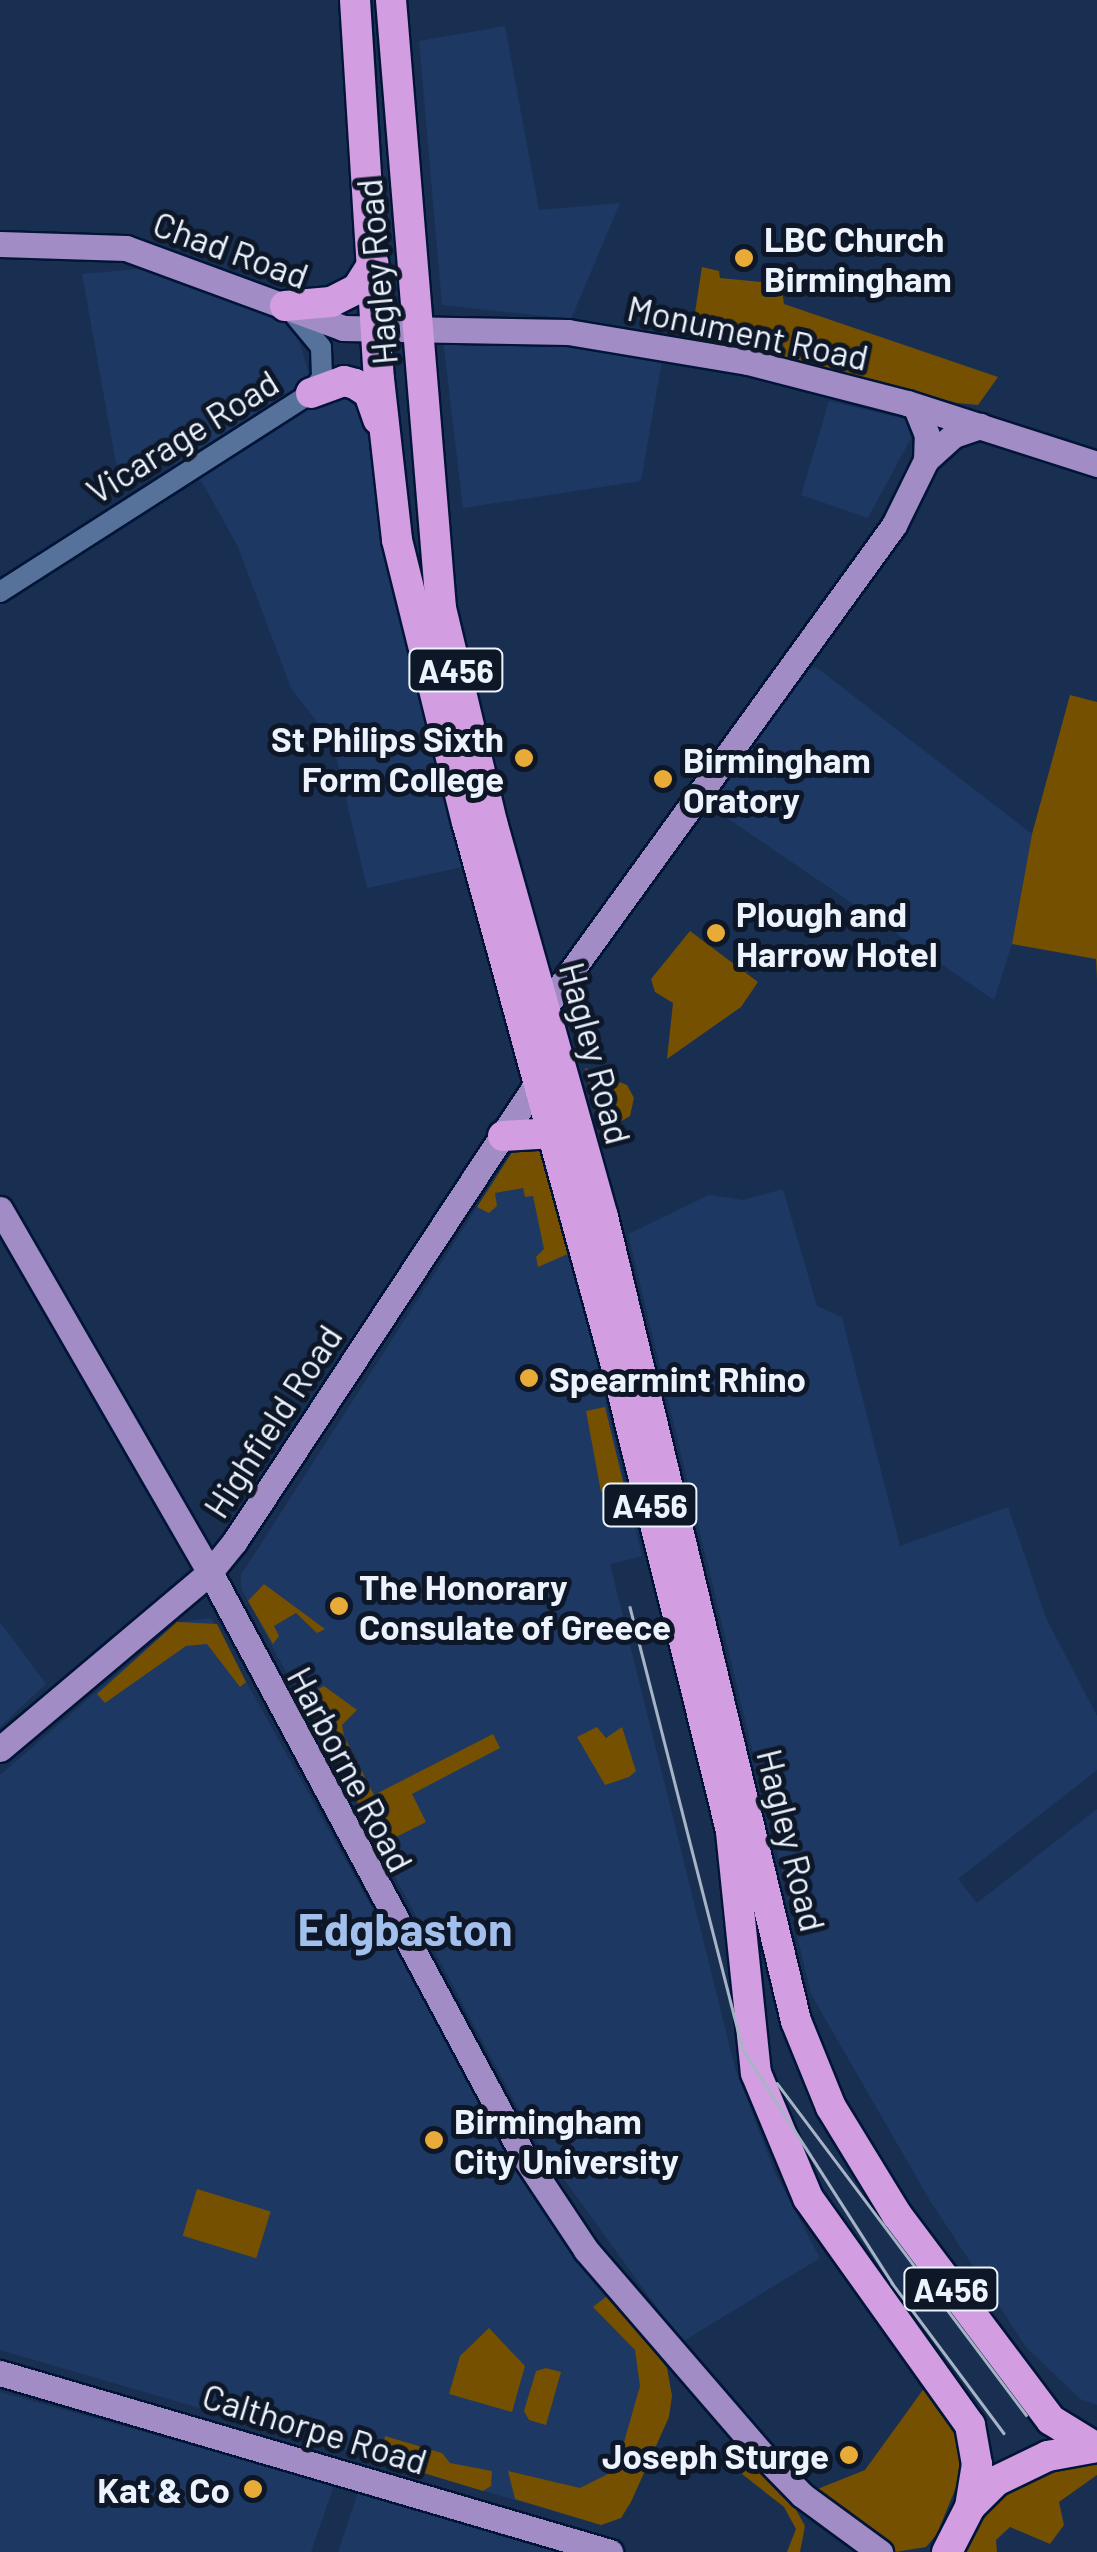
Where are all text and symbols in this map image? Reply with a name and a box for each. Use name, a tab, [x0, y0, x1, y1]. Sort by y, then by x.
street label: Hagley Road	[347, 177, 405, 367]
street label: Chad Road	[148, 202, 314, 296]
place label: LBC Church Birmingham	[764, 217, 952, 299]
marker: LBC Church Birmingham	[733, 247, 755, 269]
street label: Monument Road	[624, 286, 872, 378]
street label: Vicarage Road	[78, 360, 286, 512]
road number: A456	[406, 643, 506, 697]
place label: St Philips Sixth Form College	[271, 717, 504, 799]
place label: Birmingham Oratory	[683, 738, 871, 820]
marker: St Philips Sixth Form College	[513, 747, 535, 769]
marker: Birmingham Oratory	[652, 768, 674, 790]
place label: Plough and Harrow Hotel	[736, 892, 937, 974]
marker: Plough and Harrow Hotel	[705, 922, 727, 944]
street label: Hagley Road	[552, 958, 640, 1148]
street label: Highfield Road	[194, 1317, 350, 1525]
place label: Spearmint Rhino	[549, 1357, 806, 1399]
marker: Spearmint Rhino	[518, 1367, 540, 1389]
road number: A456	[600, 1478, 700, 1532]
place label: The Honorary Consulate of Greece	[359, 1565, 671, 1647]
marker: The Honorary Consulate of Greece	[328, 1595, 350, 1617]
street label: Harborne Road	[279, 1659, 423, 1879]
street label: Hagley Road	[749, 1745, 835, 1935]
district label: Edgbaston	[297, 1902, 513, 1956]
place label: Birmingham City University	[454, 2099, 679, 2181]
marker: Birmingham City University	[423, 2129, 445, 2151]
road number: A456	[901, 2262, 1001, 2316]
street label: Calthorpe Road	[198, 2374, 432, 2482]
place label: Joseph Sturge	[602, 2434, 829, 2476]
marker: Joseph Sturge	[838, 2444, 860, 2466]
place label: Kat & Co	[97, 2468, 230, 2510]
marker: Kat & Co	[240, 2476, 266, 2502]

